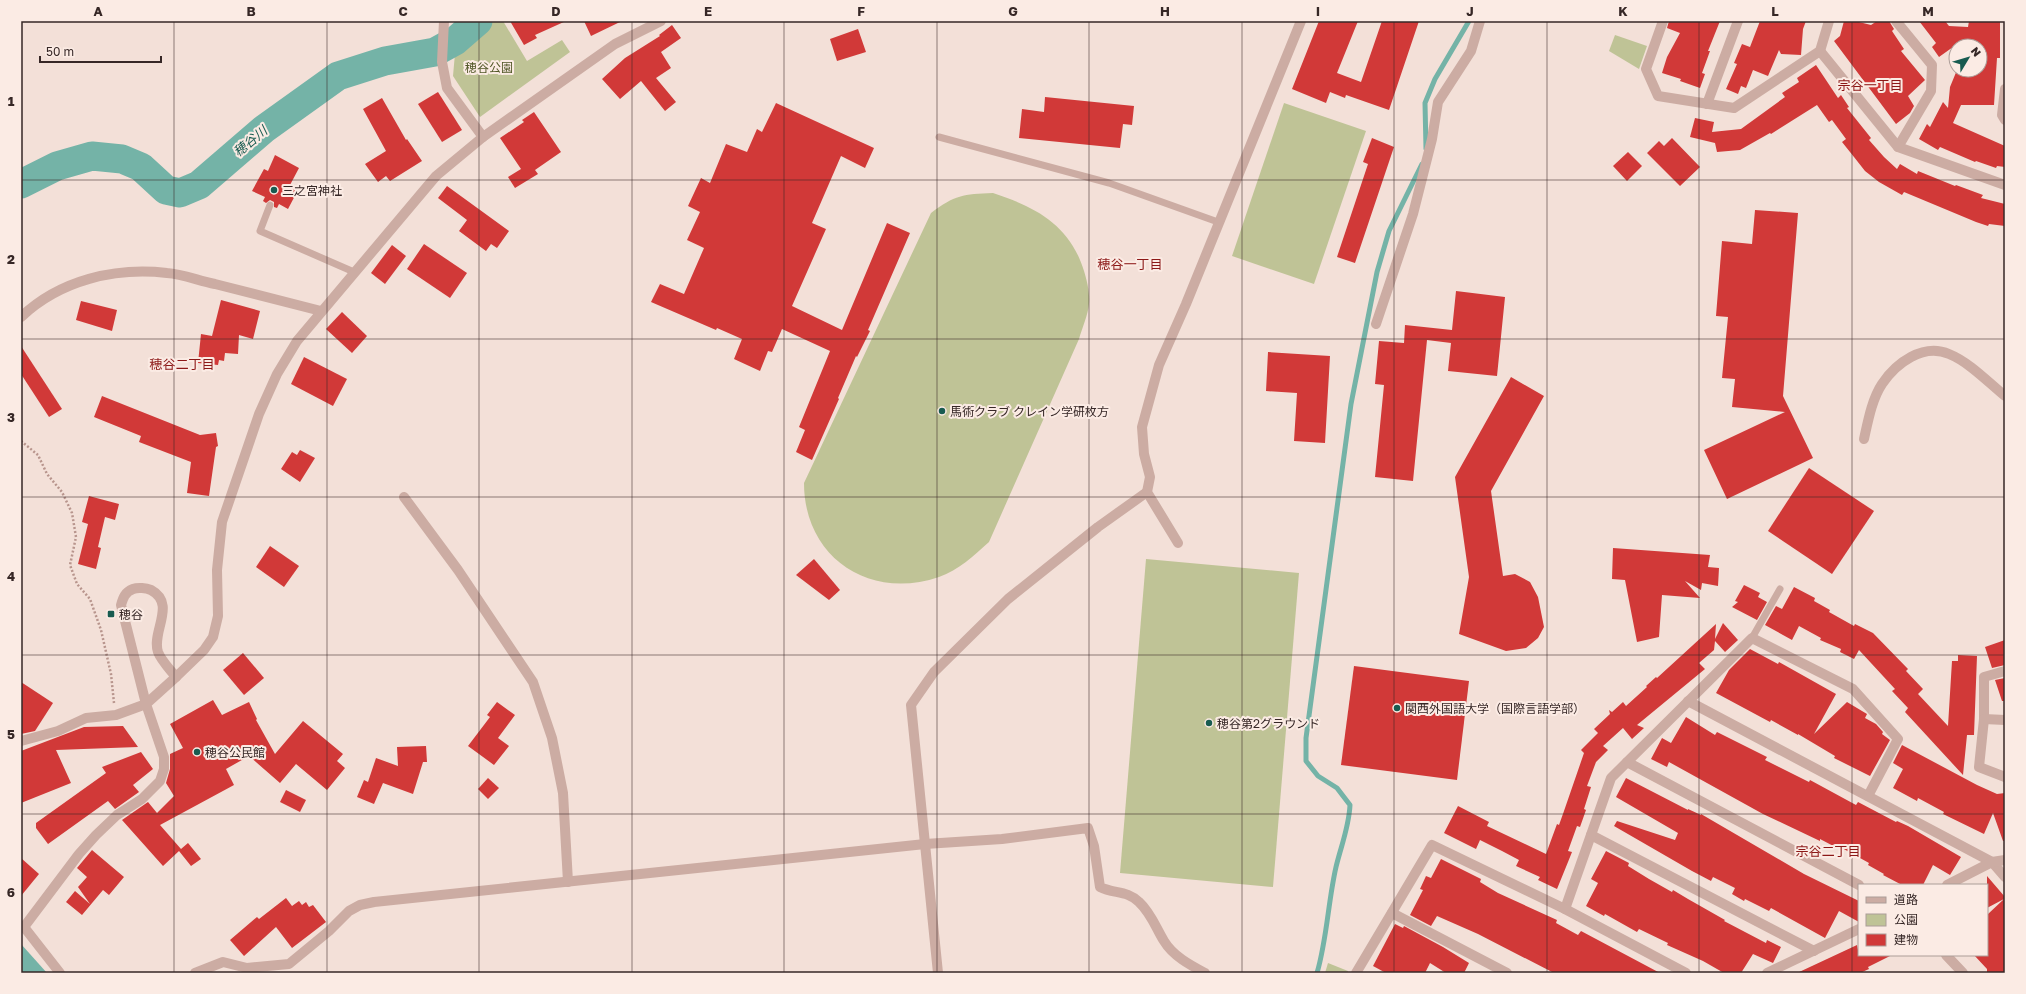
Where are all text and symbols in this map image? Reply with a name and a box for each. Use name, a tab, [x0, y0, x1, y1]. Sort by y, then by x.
text: A	[93, 3, 103, 19]
text: B	[246, 3, 256, 19]
text: C	[398, 3, 408, 19]
text: D	[551, 3, 561, 19]
text: E	[704, 3, 712, 19]
text: F	[857, 3, 865, 19]
text: G	[1008, 3, 1018, 19]
text: H	[1160, 3, 1170, 19]
text: I	[1316, 3, 1320, 19]
text: J	[1466, 3, 1474, 19]
text: K	[1618, 3, 1628, 19]
text: L	[1771, 3, 1779, 19]
text: M	[1922, 3, 1934, 19]
scale bar	[40, 38, 161, 64]
north arrow	[1948, 38, 1988, 78]
text: 50 m	[46, 44, 74, 59]
text: N	[1969, 44, 1984, 59]
park label: 穂谷公園	[465, 60, 513, 75]
district label: 宗谷一丁目	[1837, 77, 1903, 93]
text: 1	[8, 93, 15, 109]
water label: 穂谷川	[230, 121, 272, 160]
place label: 三之宮神社	[282, 183, 342, 198]
marker: 三之宮神社	[269, 185, 279, 195]
text: 2	[7, 251, 15, 267]
district label: 穂谷一丁目	[1097, 256, 1163, 272]
district label: 穂谷二丁目	[149, 356, 215, 372]
place label: 馬術クラブ クレイン学研枚方	[950, 404, 1109, 419]
marker: 馬術クラブ クレイン学研枚方	[937, 406, 947, 416]
text: 3	[7, 409, 15, 425]
text: 4	[7, 568, 15, 584]
place label: 穂谷	[119, 607, 143, 622]
marker: 穂谷	[106, 609, 116, 619]
place label: 関西外国語大学（国際言語学部）	[1405, 701, 1585, 716]
marker: 関西外国語大学（国際言語学部）	[1392, 703, 1402, 713]
place label: 穂谷第2グラウンド	[1217, 716, 1320, 731]
marker: 穂谷第2グラウンド	[1204, 718, 1214, 728]
text: 5	[7, 726, 15, 742]
place label: 穂谷公民館	[205, 745, 265, 760]
marker: 穂谷公民館	[192, 747, 202, 757]
district label: 宗谷二丁目	[1795, 843, 1861, 859]
text: 6	[7, 884, 15, 900]
legend	[1858, 884, 1988, 956]
text: 道路	[1894, 892, 1918, 907]
text: 公園	[1894, 912, 1918, 927]
text: 建物	[1894, 932, 1918, 947]

